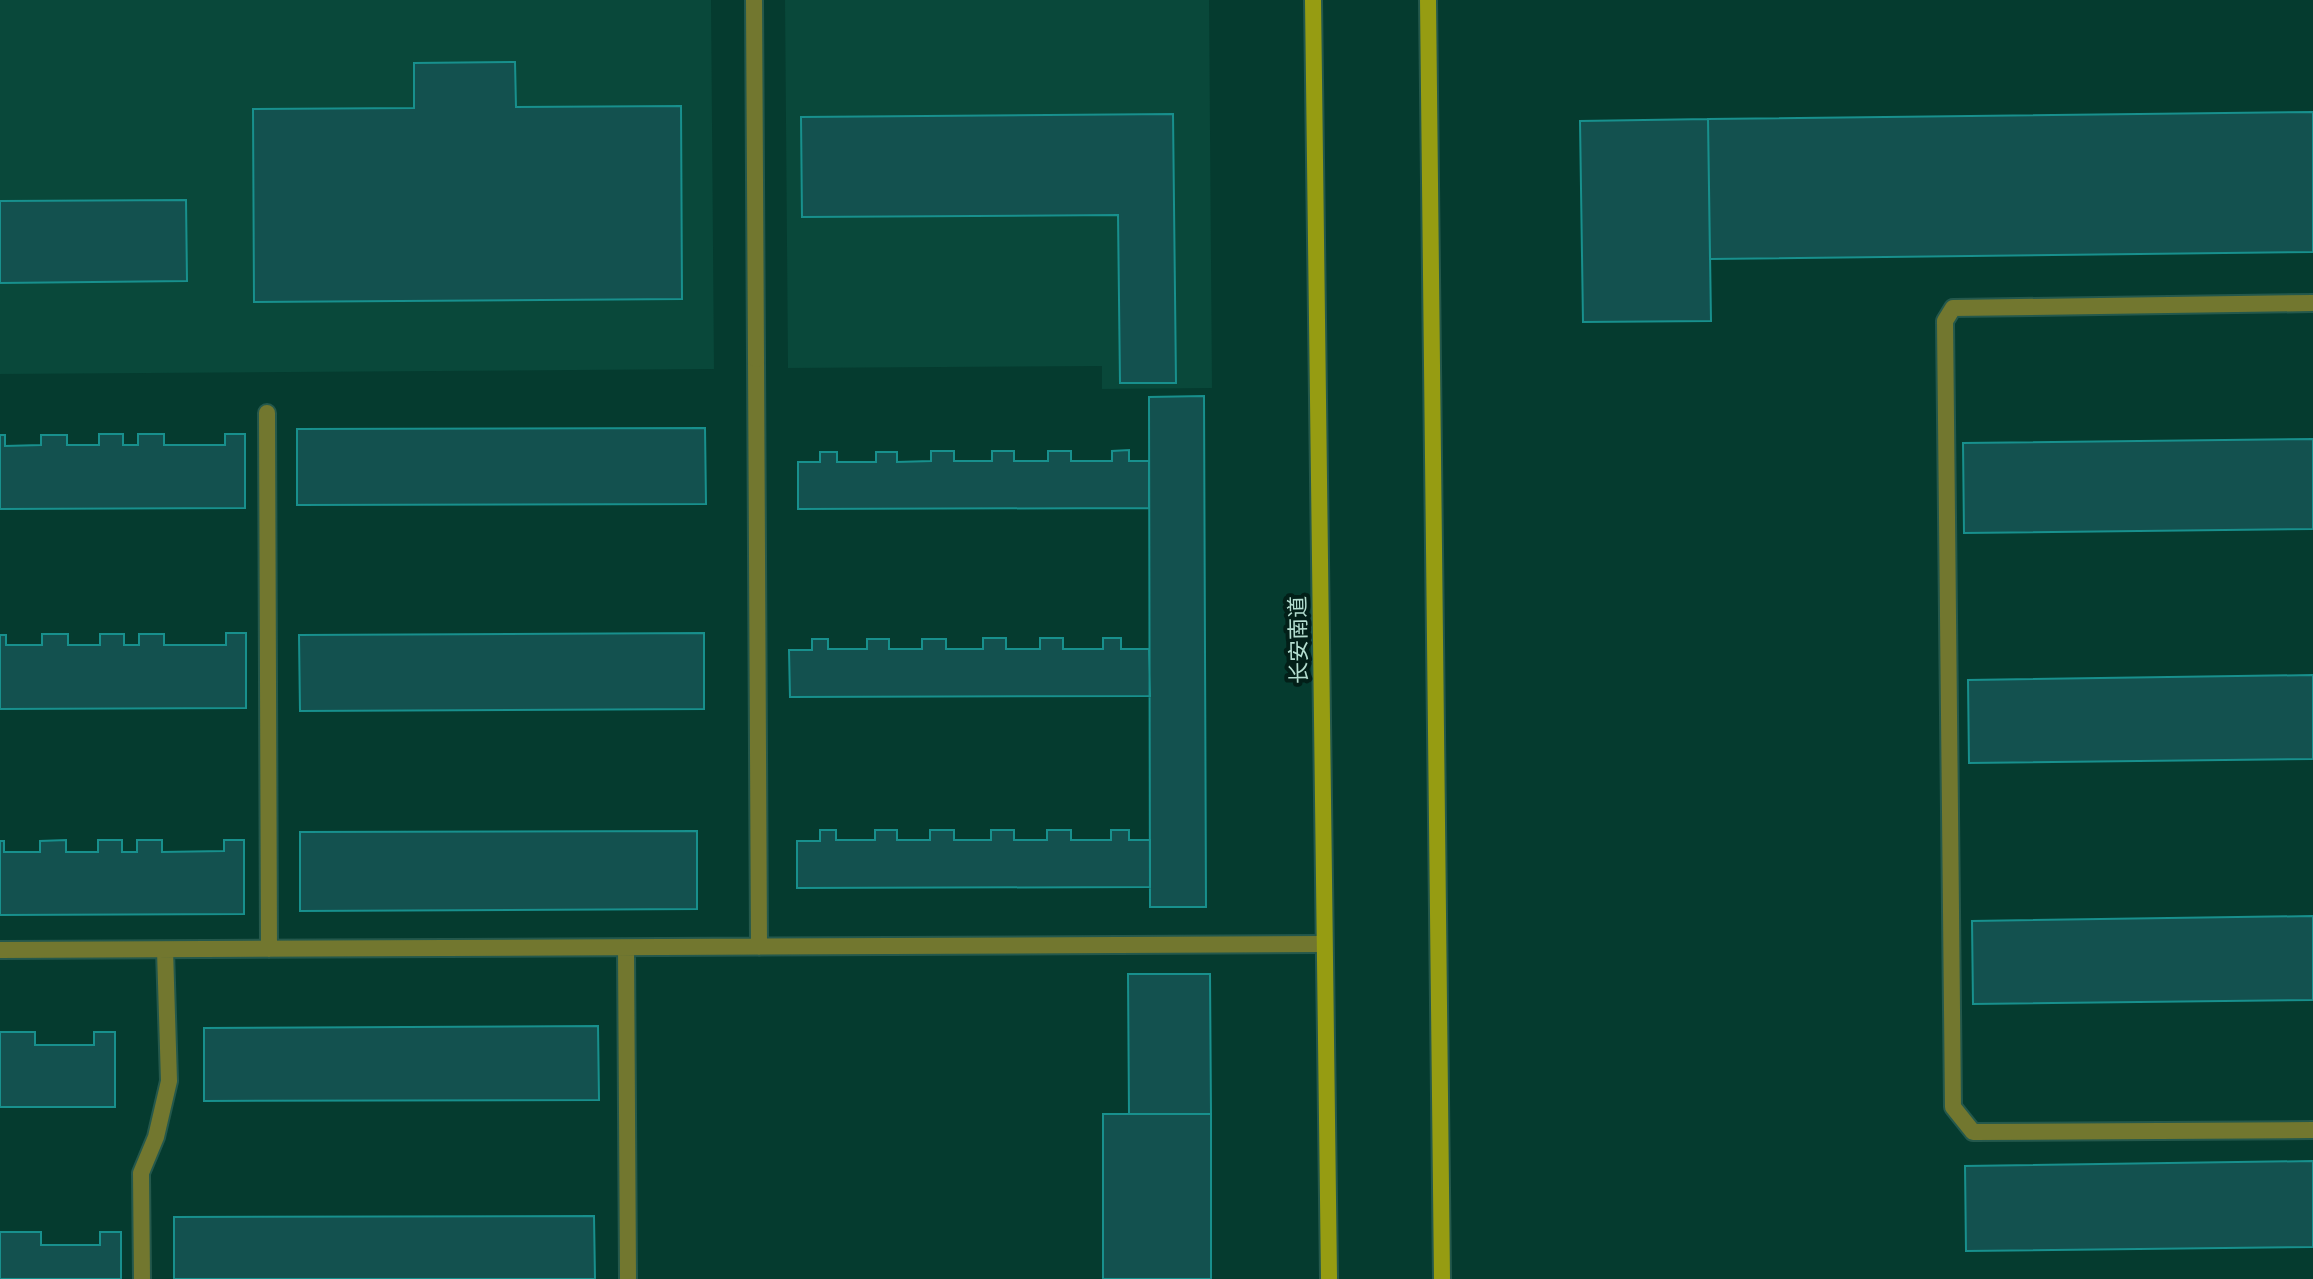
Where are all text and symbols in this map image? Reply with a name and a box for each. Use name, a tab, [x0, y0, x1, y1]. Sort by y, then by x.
street label: 长安南道	[1281, 596, 1313, 684]

